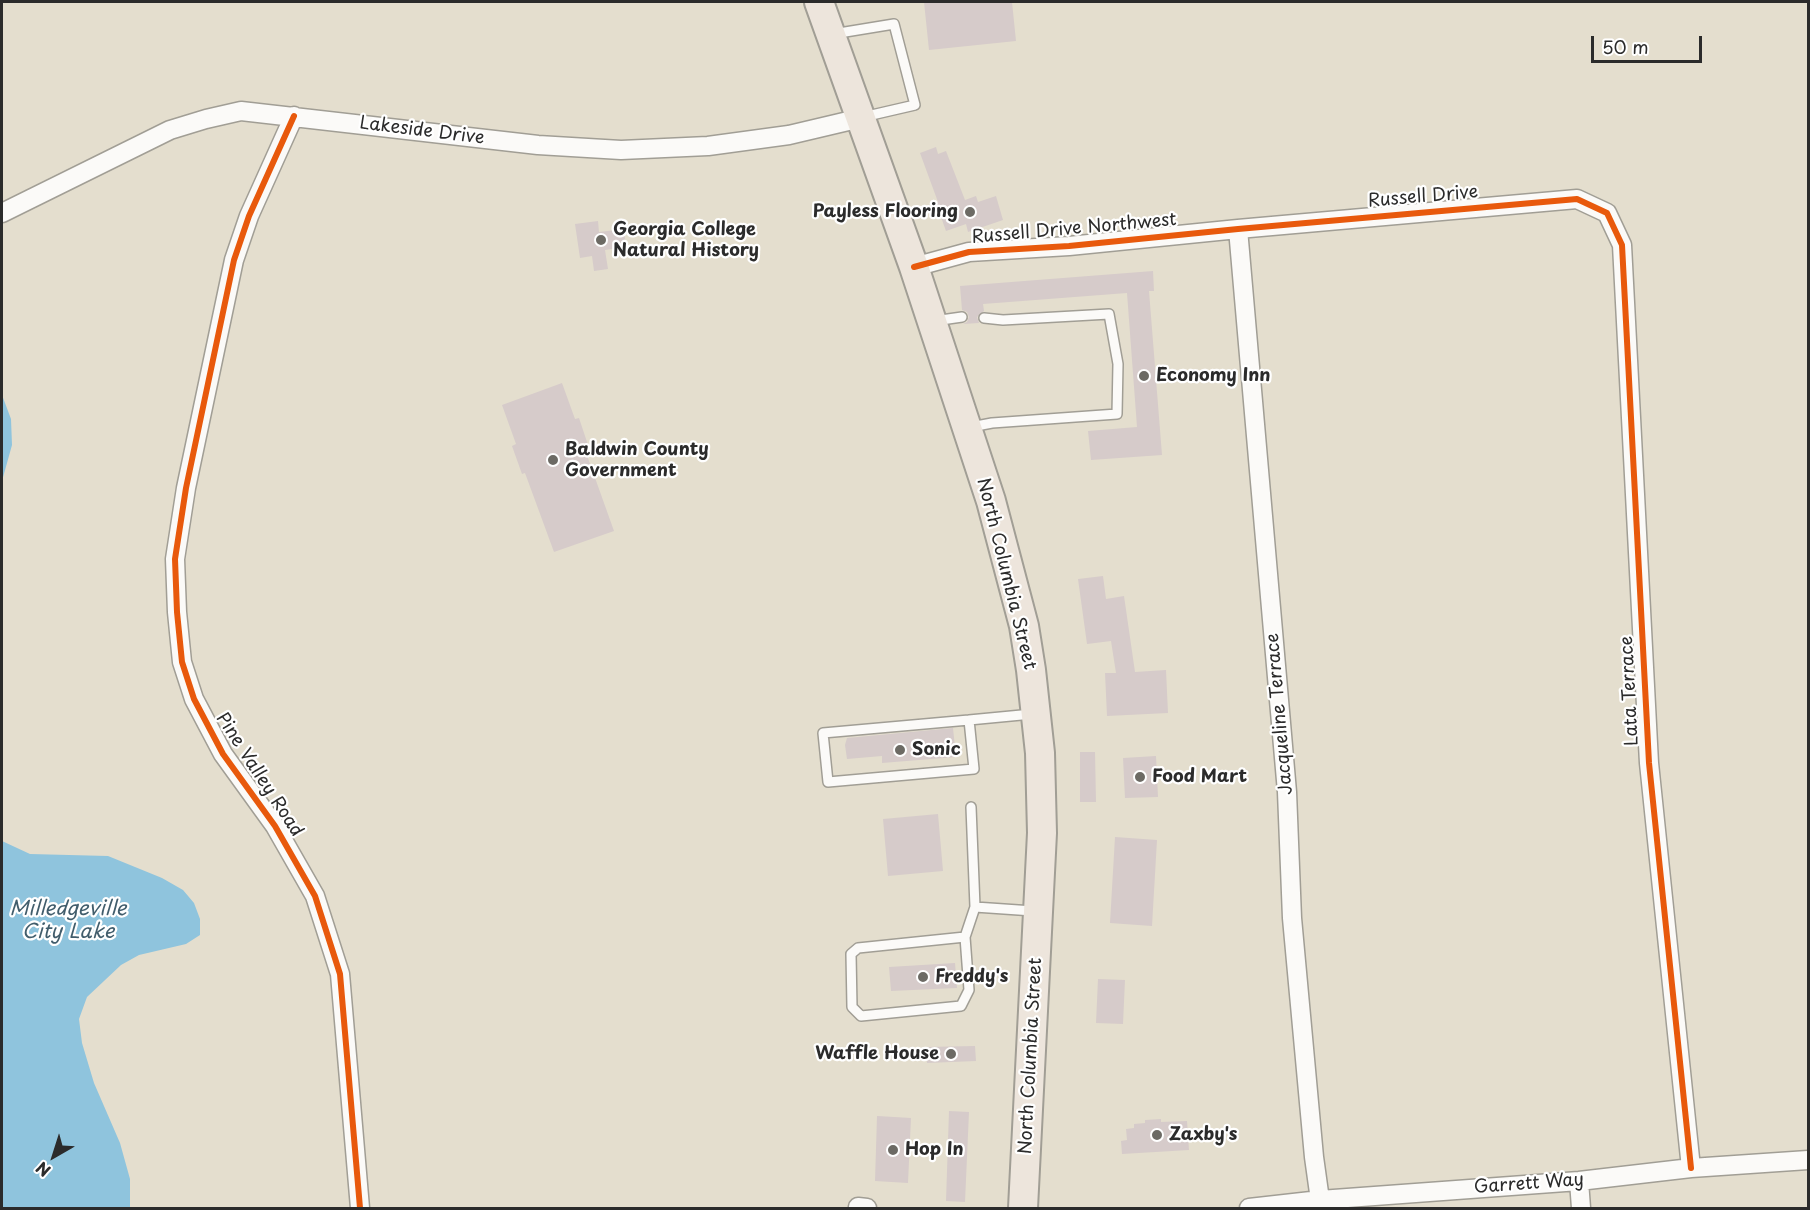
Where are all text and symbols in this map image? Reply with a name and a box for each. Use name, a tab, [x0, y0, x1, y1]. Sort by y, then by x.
scale bar	[1594, 24, 1705, 62]
text: 50 m	[1602, 33, 1649, 60]
street label: Lakeside Drive	[358, 113, 486, 149]
street label: Russell Drive	[1367, 181, 1479, 213]
place label: Payless Flooring	[813, 201, 958, 223]
marker: Payless Flooring	[963, 205, 977, 219]
street label: Russell Drive Northwest	[971, 209, 1177, 249]
place label: Georgia College Natural History	[613, 219, 759, 262]
marker: Georgia College Natural History	[594, 233, 608, 247]
place label: Economy Inn	[1156, 365, 1271, 387]
marker: Economy Inn	[1137, 369, 1151, 383]
place label: Baldwin County Government	[565, 439, 709, 482]
marker: Baldwin County Government	[546, 453, 560, 467]
street label: North Columbia Street	[972, 476, 1040, 672]
street label: Jacqueline Terrace	[1262, 632, 1298, 796]
street label: Lata Terrace	[1616, 635, 1644, 747]
street label: Pine Valley Road	[211, 709, 307, 841]
place label: Sonic	[912, 739, 961, 761]
marker: Sonic	[893, 743, 907, 757]
place label: Food Mart	[1152, 766, 1247, 788]
marker: Food Mart	[1133, 770, 1147, 784]
water label: Milledgeville City Lake	[9, 897, 127, 944]
street label: North Columbia Street	[1015, 957, 1047, 1155]
place label: Freddy's	[935, 966, 1008, 988]
marker: Freddy's	[916, 970, 930, 984]
place label: Waffle House	[815, 1043, 939, 1065]
marker: Waffle House	[944, 1047, 958, 1061]
place label: Zaxby's	[1169, 1124, 1237, 1146]
north arrow	[24, 1126, 84, 1186]
marker: Zaxby's	[1150, 1128, 1164, 1142]
place label: Hop In	[905, 1139, 964, 1161]
marker: Hop In	[886, 1143, 900, 1157]
text: N	[30, 1157, 55, 1183]
street label: Garrett Way	[1473, 1169, 1585, 1199]

